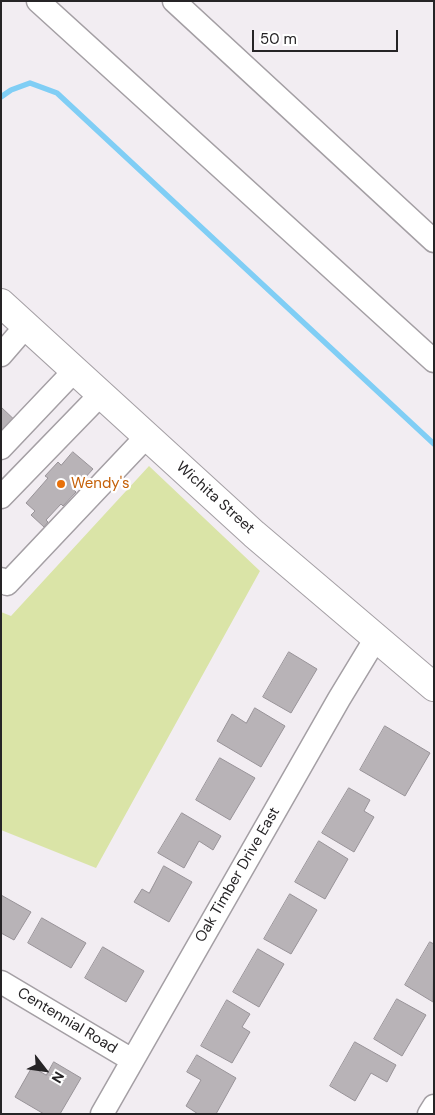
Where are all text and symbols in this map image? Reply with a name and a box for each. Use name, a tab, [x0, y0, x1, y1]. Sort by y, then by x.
scale bar	[255, 20, 401, 52]
text: 50 m	[260, 29, 297, 49]
street label: Wichita Street	[172, 458, 258, 538]
place label: Wendy's	[71, 475, 130, 493]
marker: Wendy's	[55, 478, 67, 490]
street label: Oak Timber Drive East	[192, 804, 284, 946]
street label: Centennial Road	[14, 984, 120, 1058]
north arrow	[20, 1045, 70, 1095]
text: N	[48, 1069, 68, 1086]

